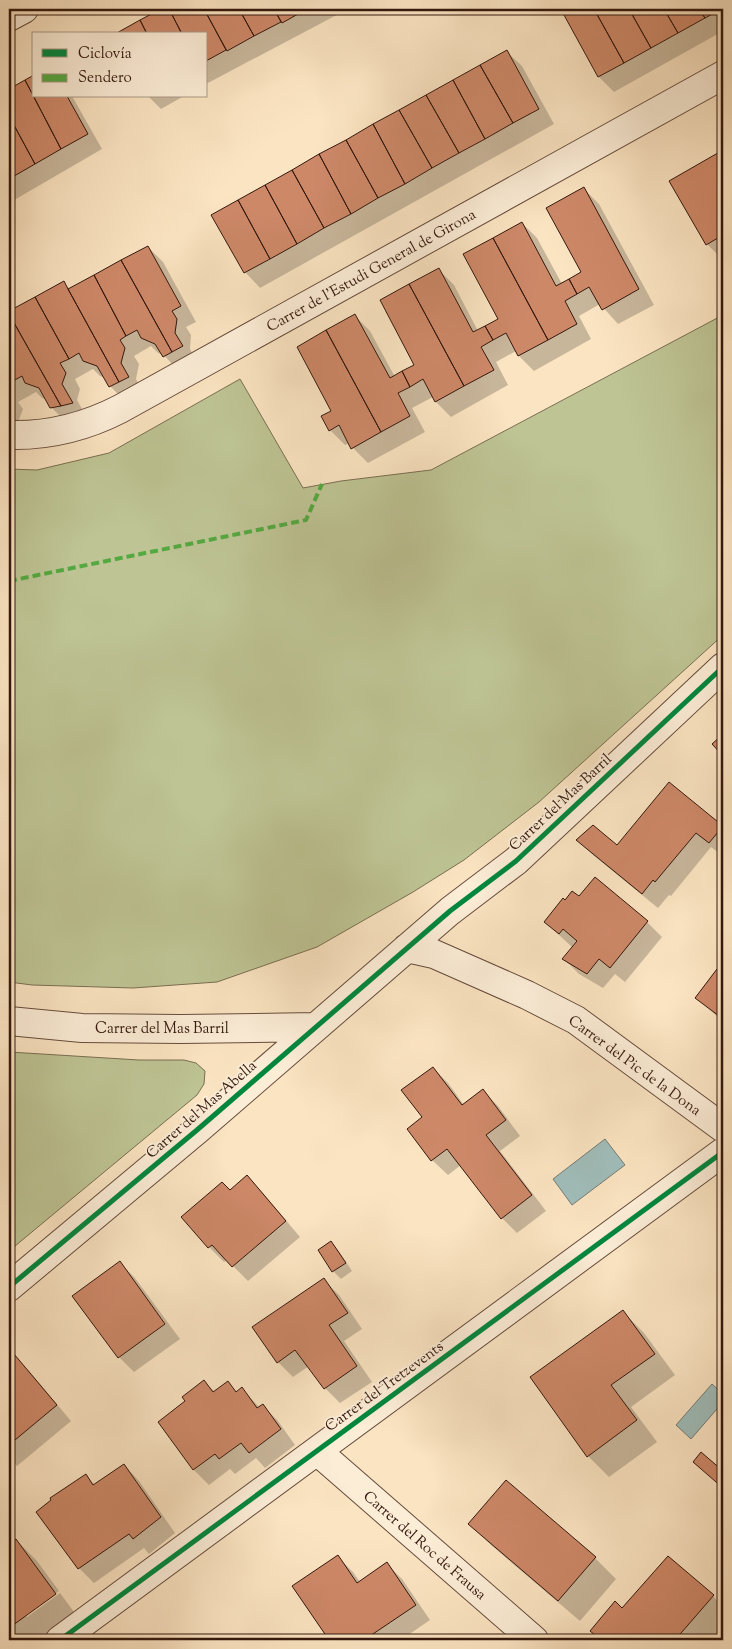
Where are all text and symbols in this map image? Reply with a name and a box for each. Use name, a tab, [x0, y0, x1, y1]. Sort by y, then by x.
legend	[32, 32, 208, 98]
text: Ciclovía	[78, 44, 132, 65]
text: Sendero	[78, 68, 132, 89]
street label: Carrer de l'Estudi General de Girona	[263, 205, 480, 338]
street label: Carrer del Mas Barril	[505, 750, 617, 856]
street label: Carrer del Pic de la Dona	[563, 1011, 705, 1122]
street label: Carrer del Mas Barril	[95, 1019, 229, 1040]
street label: Carrer del Mas Abella	[142, 1056, 262, 1164]
street label: Carrer del Tretzevents	[321, 1337, 448, 1437]
street label: Carrer del Roc de Frausa	[358, 1487, 490, 1606]

